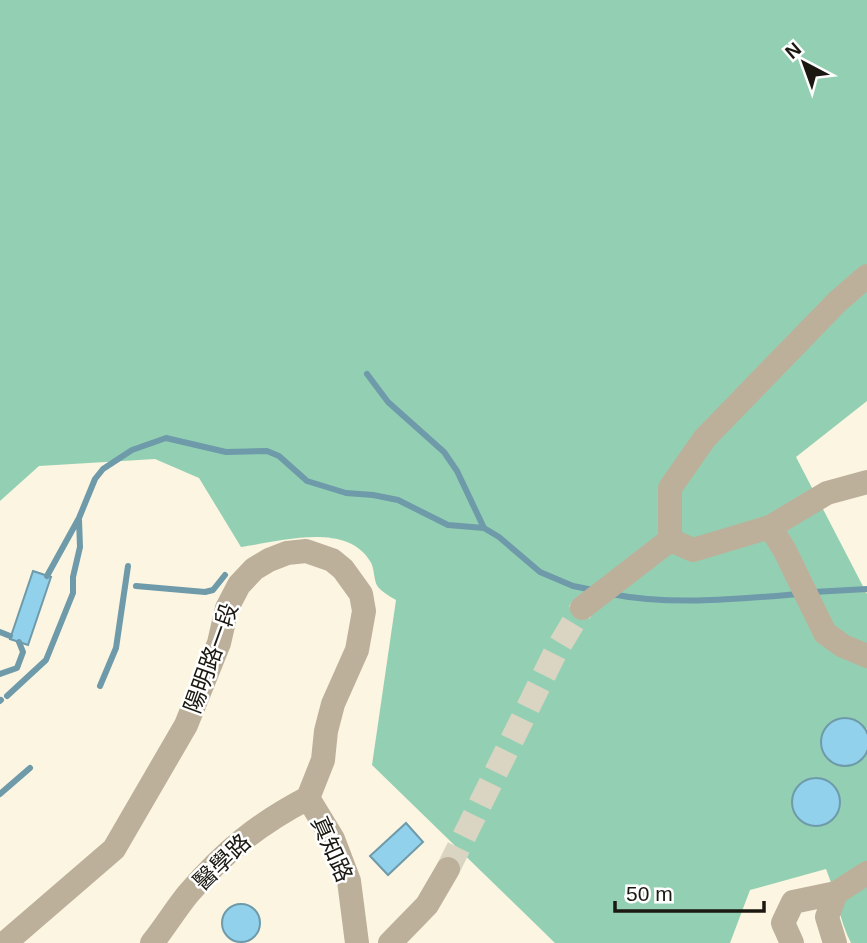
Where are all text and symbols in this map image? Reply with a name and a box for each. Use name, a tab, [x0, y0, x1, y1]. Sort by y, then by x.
north arrow	[769, 28, 839, 98]
text: N	[781, 38, 805, 63]
street label: 陽明路一段	[179, 600, 243, 716]
street label: 真知路	[306, 812, 358, 886]
street label: 醫學路	[188, 829, 256, 895]
scale bar	[615, 870, 764, 914]
text: 50 m	[626, 882, 673, 905]

